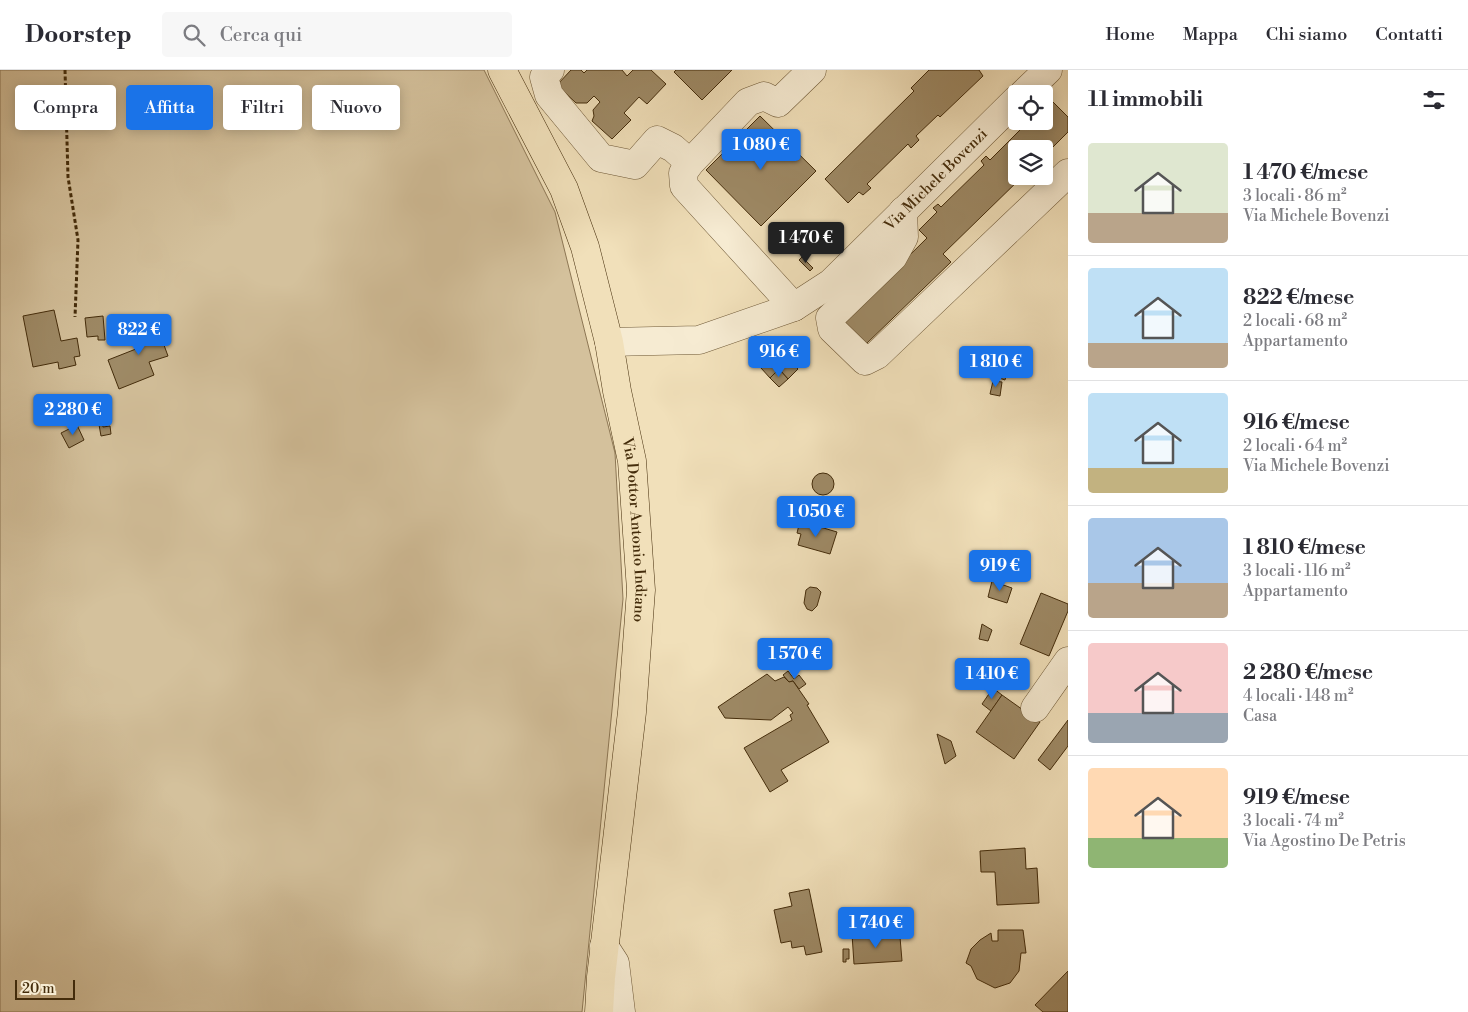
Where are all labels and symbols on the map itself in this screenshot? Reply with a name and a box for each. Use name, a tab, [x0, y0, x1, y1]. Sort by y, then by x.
street label: Via Michele Bovenzi	[880, 125, 992, 236]
pin: 1 080 €	[715, 128, 807, 171]
pin: 1 470 €	[760, 222, 852, 264]
pin: 822 €	[104, 314, 174, 356]
pin: 916 €	[744, 336, 814, 378]
pin: 1 810 €	[950, 346, 1042, 388]
pin: 2 280 €	[27, 394, 119, 436]
street label: Via Dottor Antonio Indiano	[617, 435, 650, 623]
pin: 1 050 €	[770, 496, 862, 538]
pin: 919 €	[965, 550, 1035, 592]
pin: 1 570 €	[749, 638, 841, 680]
pin: 1 410 €	[946, 658, 1038, 700]
pin: 1 740 €	[830, 906, 922, 949]
scale bar	[15, 977, 75, 1000]

